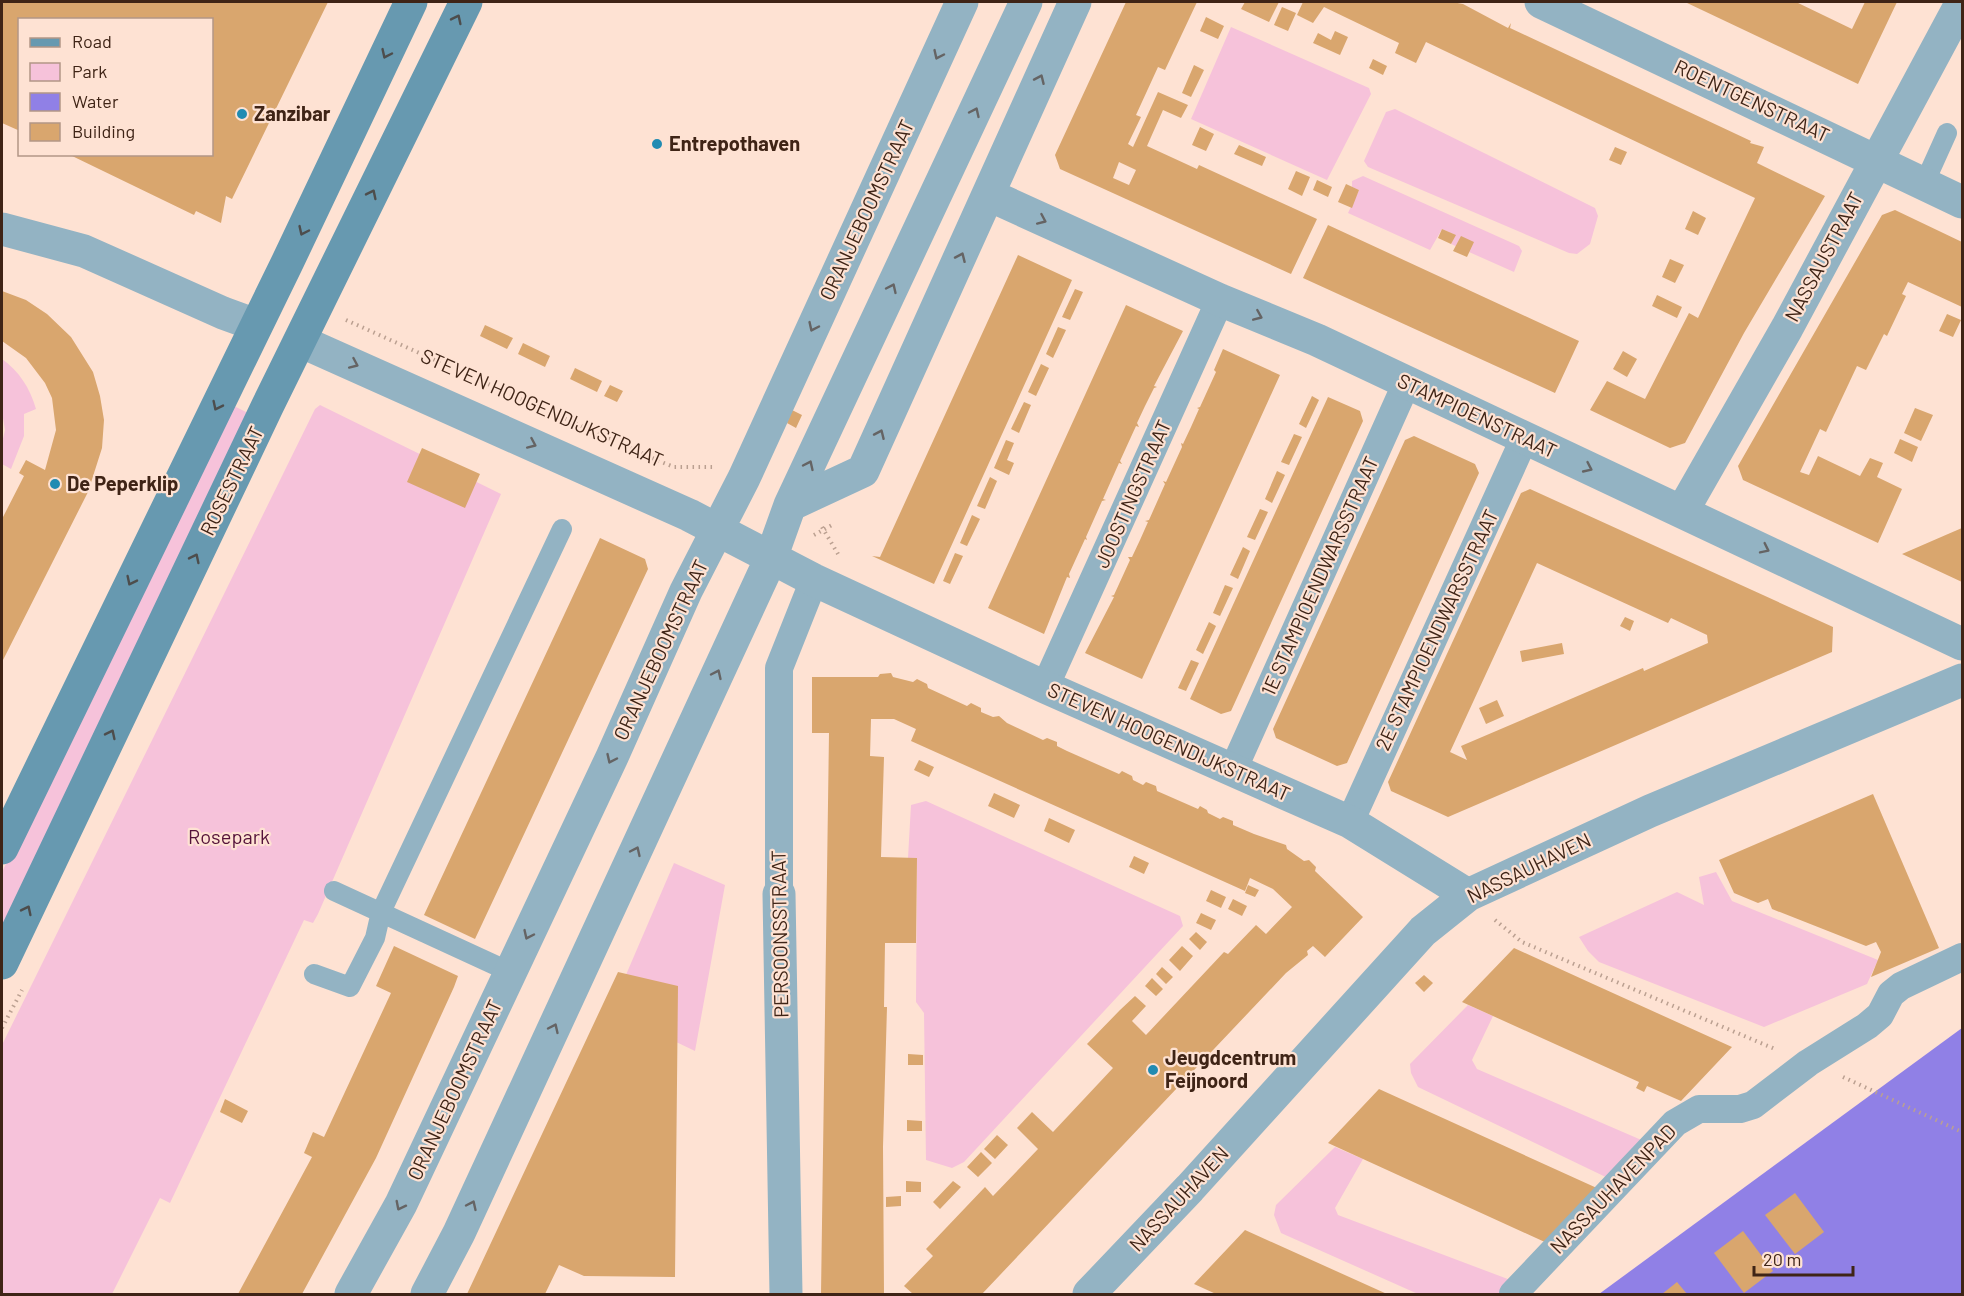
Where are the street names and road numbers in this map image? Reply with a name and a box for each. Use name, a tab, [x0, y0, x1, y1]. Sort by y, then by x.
street label: ROENTGENSTRAAT	[1671, 54, 1834, 147]
street label: ORANJEBOOMSTRAAT	[814, 116, 918, 304]
street label: NASSAUSTRAAT	[1779, 188, 1867, 325]
street label: STEVEN HOOGENDIJKSTRAAT	[417, 343, 667, 471]
street label: STAMPIOENSTRAAT	[1394, 368, 1561, 463]
street label: JOOSTINGSTRAAT	[1089, 416, 1176, 571]
street label: ROSESTRAAT	[194, 422, 268, 539]
street label: 1E STAMPIOENDWARSSTRAAT	[1255, 452, 1383, 699]
street label: 2E STAMPIOENDWARSSTRAAT	[1370, 505, 1503, 754]
street label: ORANJEBOOMSTRAAT	[608, 556, 712, 744]
street label: STEVEN HOOGENDIJKSTRAAT	[1044, 677, 1294, 805]
street label: NASSAUHAVEN	[1463, 827, 1594, 907]
street label: PERSOONSSTRAAT	[766, 850, 792, 1018]
street label: ORANJEBOOMSTRAAT	[402, 996, 506, 1184]
street label: NASSAUHAVENPAD	[1544, 1119, 1680, 1258]
street label: NASSAUHAVEN	[1124, 1141, 1233, 1256]

